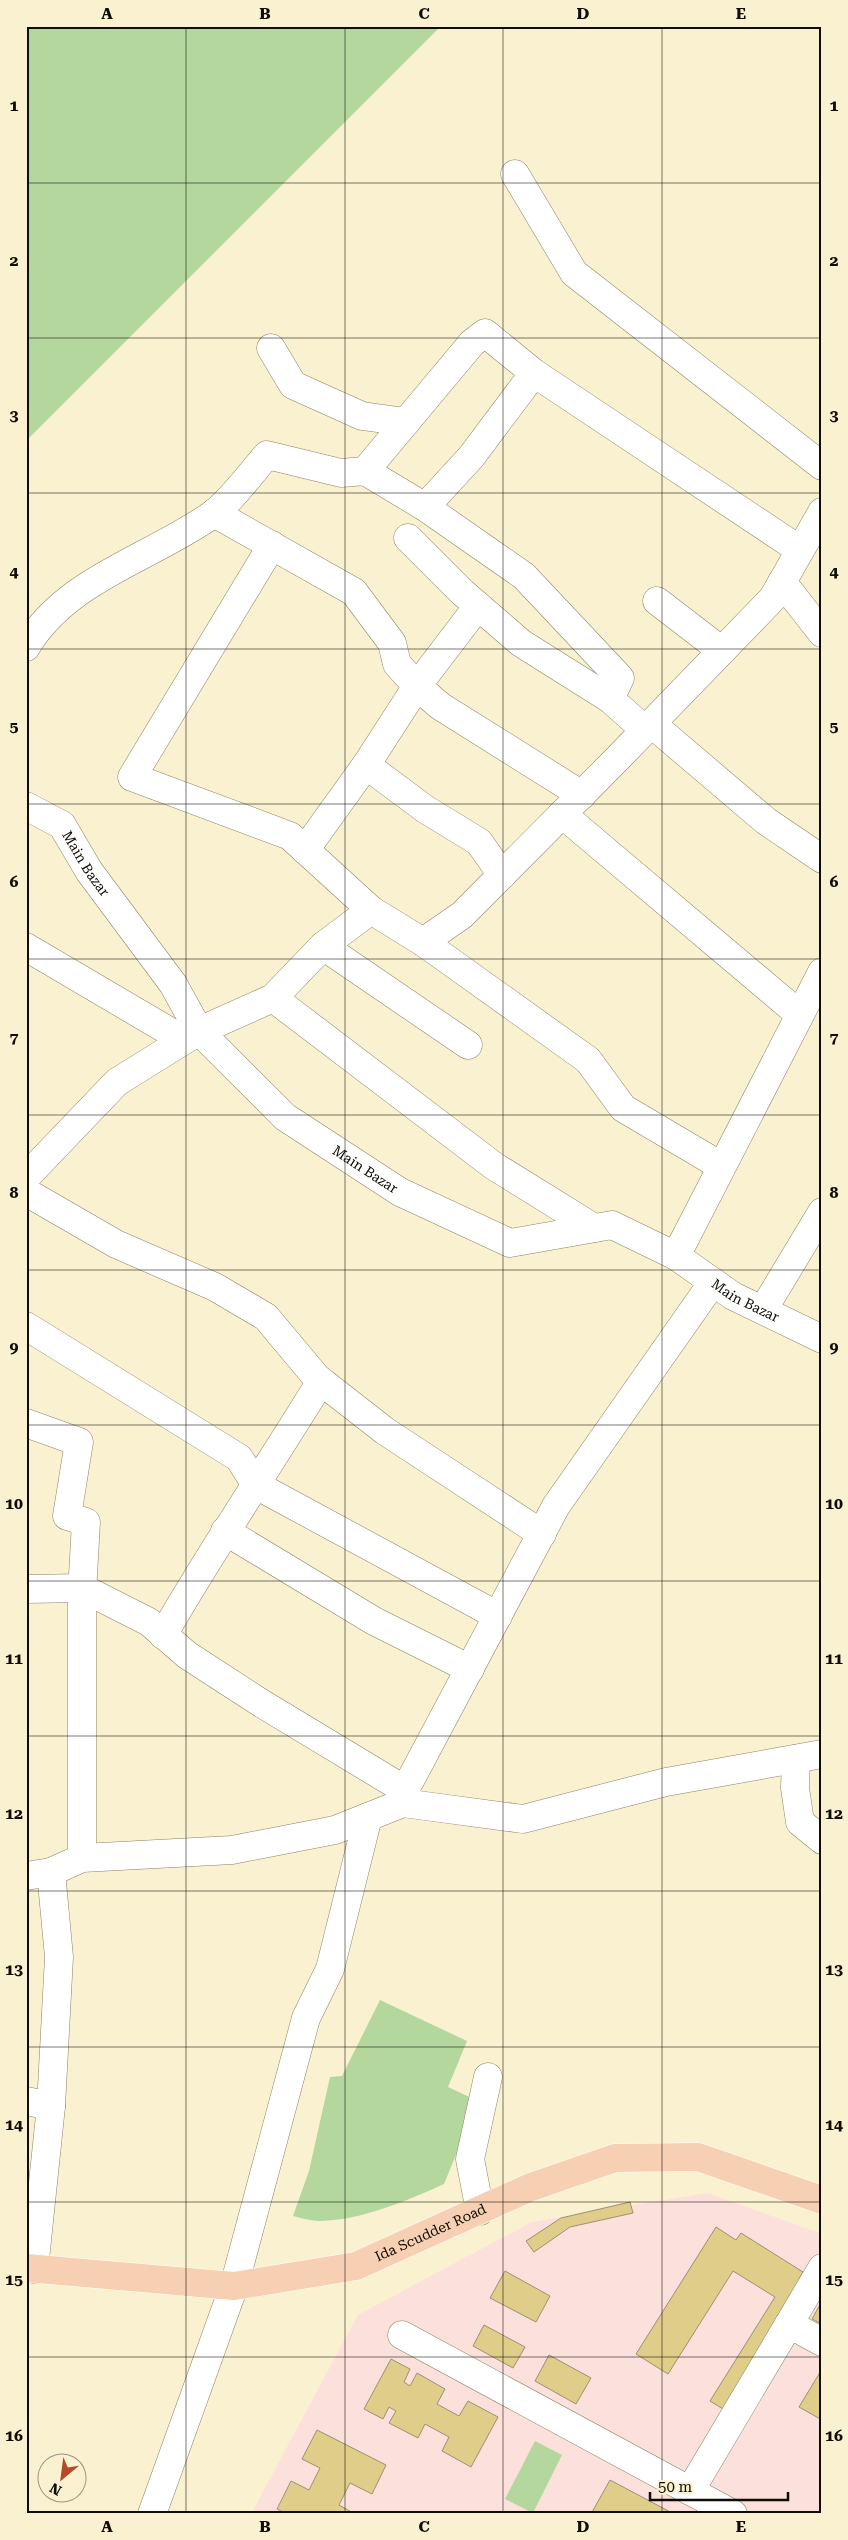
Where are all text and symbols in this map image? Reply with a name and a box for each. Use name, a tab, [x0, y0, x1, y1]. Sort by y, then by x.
text: A	[101, 4, 113, 23]
text: B	[259, 4, 271, 23]
text: C	[418, 4, 430, 23]
text: D	[577, 4, 590, 23]
text: E	[736, 4, 746, 23]
text: 1	[10, 96, 19, 115]
text: 1	[830, 96, 839, 115]
text: 2	[10, 251, 19, 270]
text: 2	[830, 251, 839, 270]
text: 3	[10, 406, 19, 425]
text: 3	[830, 406, 839, 425]
text: 4	[10, 562, 19, 581]
text: 4	[830, 562, 839, 581]
text: 5	[10, 717, 19, 736]
text: 5	[830, 717, 839, 736]
street label: Main Bazar	[59, 828, 113, 899]
text: 6	[10, 872, 19, 891]
text: 6	[830, 872, 839, 891]
text: 7	[10, 1028, 19, 1047]
text: 7	[830, 1028, 839, 1047]
street label: Main Bazar	[330, 1142, 401, 1197]
text: 8	[10, 1183, 19, 1202]
text: 8	[830, 1183, 839, 1202]
street label: Main Bazar	[708, 1275, 782, 1325]
text: 9	[10, 1338, 19, 1357]
text: 9	[830, 1338, 839, 1357]
text: 10	[5, 1494, 23, 1513]
text: 10	[825, 1494, 843, 1513]
text: 11	[5, 1649, 23, 1668]
text: 11	[825, 1649, 843, 1668]
text: 12	[5, 1804, 23, 1823]
text: 12	[825, 1804, 843, 1823]
text: 13	[5, 1960, 23, 1979]
text: 13	[825, 1960, 843, 1979]
text: 14	[5, 2115, 23, 2134]
text: 14	[825, 2115, 843, 2134]
street label: Ida Scudder Road	[372, 2200, 488, 2264]
text: 15	[5, 2270, 23, 2289]
text: 15	[825, 2270, 843, 2289]
text: 16	[5, 2426, 23, 2445]
text: 16	[825, 2426, 843, 2445]
north arrow	[38, 2452, 88, 2502]
scale bar	[650, 2470, 788, 2502]
text: 50 m	[658, 2478, 693, 2496]
text: N	[47, 2480, 64, 2499]
text: A	[101, 2517, 113, 2536]
text: B	[259, 2517, 271, 2536]
text: C	[418, 2517, 430, 2536]
text: D	[577, 2517, 590, 2536]
text: E	[736, 2517, 746, 2536]

